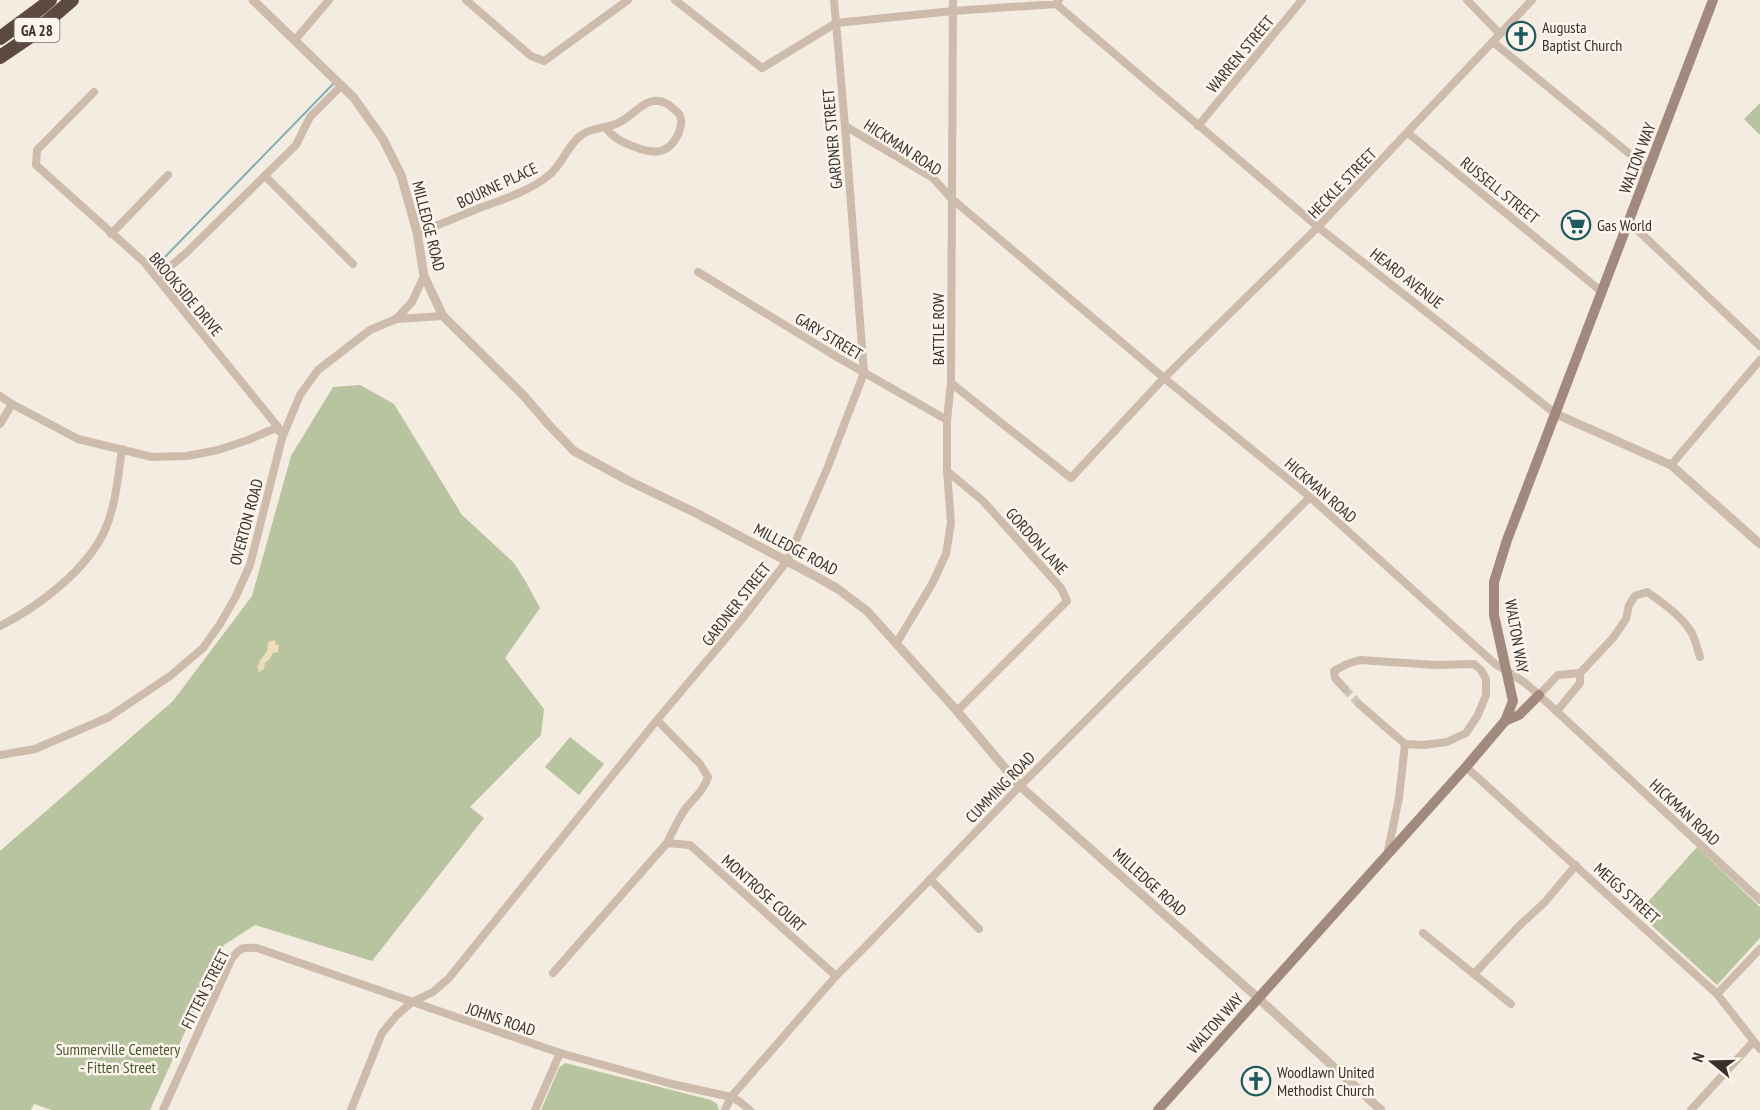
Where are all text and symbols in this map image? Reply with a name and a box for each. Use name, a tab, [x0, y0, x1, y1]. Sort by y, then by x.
street label: WARREN STREET	[1202, 11, 1278, 97]
place label: Augusta Baptist Church	[1542, 17, 1622, 55]
road number: GA 28	[15, 18, 60, 42]
church icon: Augusta Baptist Church	[1505, 20, 1537, 52]
street label: GARDNER STREET	[818, 88, 846, 190]
street label: HICKMAN ROAD	[860, 114, 946, 180]
street label: WALTON WAY	[1614, 119, 1660, 196]
street label: HECKLE STREET	[1304, 144, 1380, 222]
street label: RUSSELL STREET	[1457, 152, 1543, 228]
street label: BOURNE PLACE	[454, 158, 541, 212]
street label: MILLEDGE ROAD	[408, 179, 450, 273]
supermarket icon: Gas World	[1560, 209, 1592, 241]
place label: Gas World	[1597, 215, 1652, 235]
street label: HEARD AVENUE	[1367, 243, 1448, 313]
street label: BROOKSIDE DRIVE	[145, 248, 227, 340]
street label: BATTLE ROW	[928, 293, 948, 365]
street label: GARY STREET	[792, 308, 866, 364]
street label: HICKMAN ROAD	[1281, 453, 1361, 527]
street label: OVERTON ROAD	[225, 477, 267, 567]
street label: GORDON LANE	[1002, 503, 1072, 579]
street label: MILLEDGE ROAD	[751, 519, 841, 579]
street label: GARDNER STREET	[697, 558, 775, 650]
street label: WALTON WAY	[1501, 598, 1533, 675]
street label: CUMMING ROAD	[961, 747, 1039, 827]
street label: HICKMAN ROAD	[1646, 774, 1724, 850]
street label: MILLEDGE ROAD	[1109, 844, 1191, 920]
street label: MONTROSE COURT	[718, 850, 810, 936]
street label: MEIGS STREET	[1590, 858, 1664, 928]
street label: FITTEN STREET	[176, 946, 234, 1032]
street label: WALTON WAY	[1183, 988, 1248, 1057]
street label: JOHNS ROAD	[463, 998, 538, 1040]
north arrow	[1682, 1032, 1742, 1092]
park label: Summerville Cemetery - Fitten Street	[56, 1039, 180, 1077]
text: N	[1687, 1050, 1709, 1064]
place label: Woodlawn United Methodist Church	[1277, 1062, 1375, 1100]
church icon: Woodlawn United Methodist Church	[1240, 1065, 1272, 1097]

